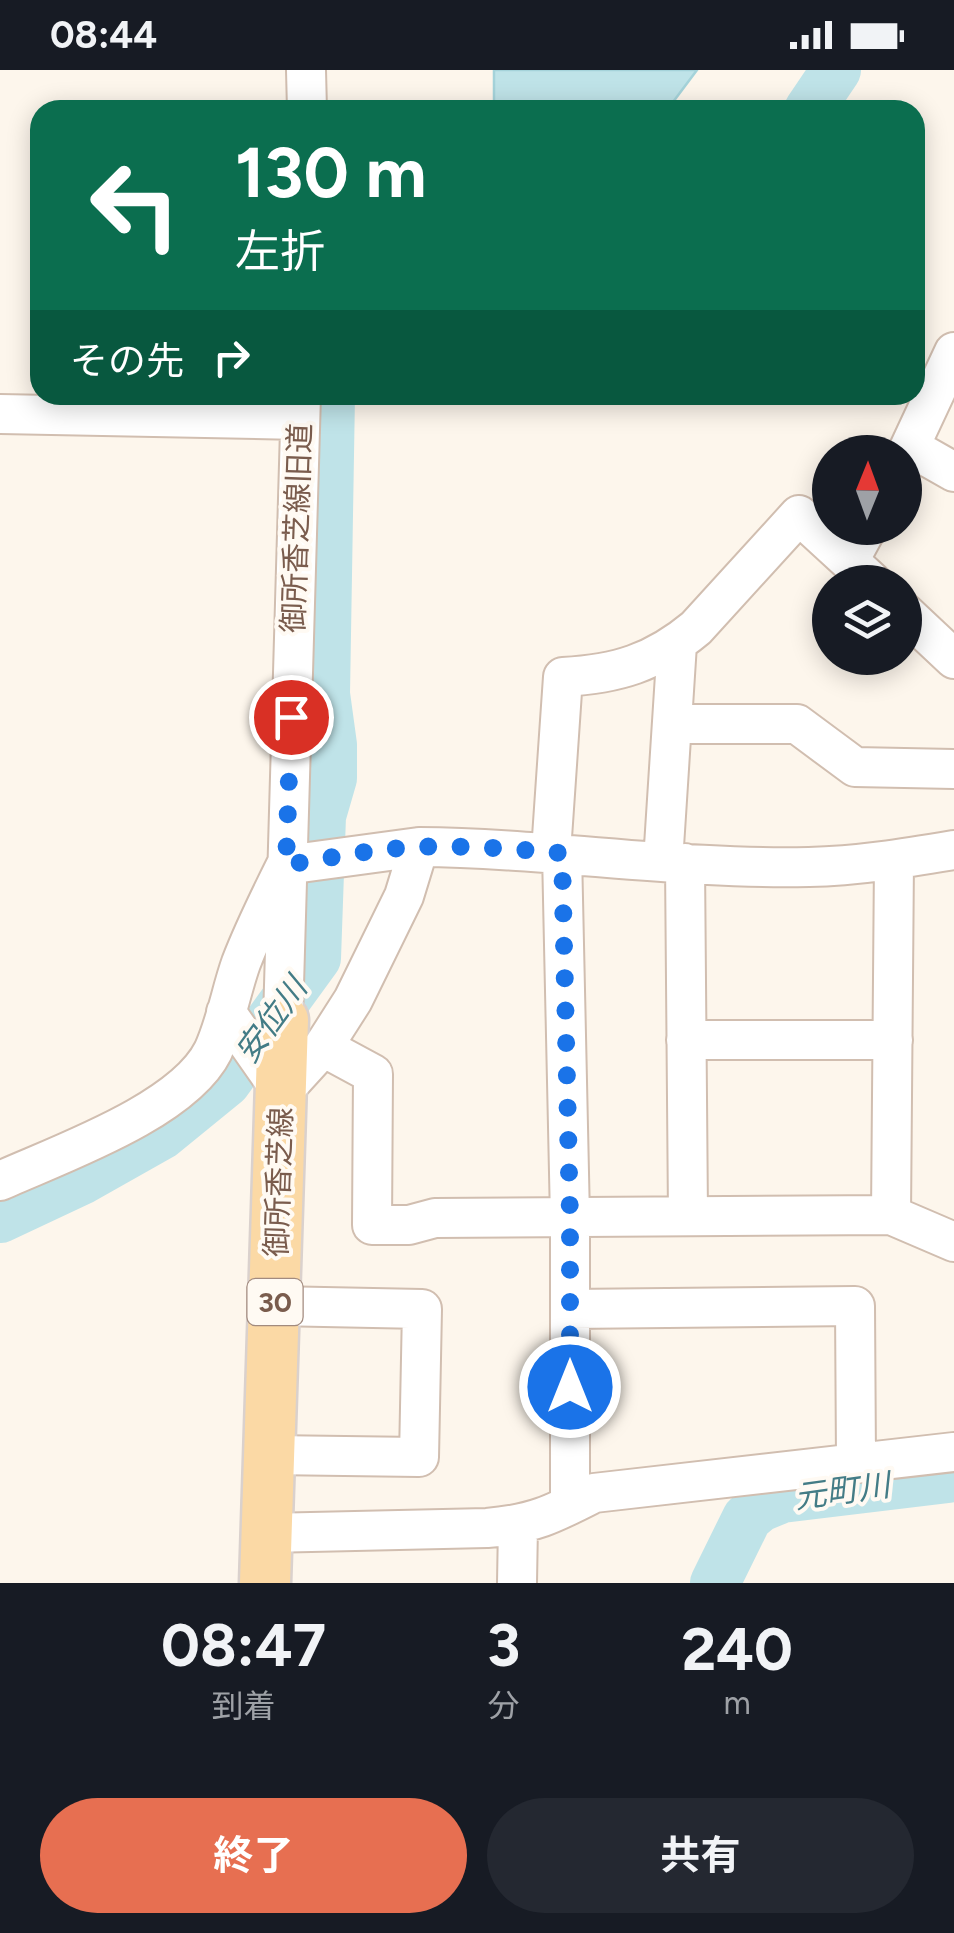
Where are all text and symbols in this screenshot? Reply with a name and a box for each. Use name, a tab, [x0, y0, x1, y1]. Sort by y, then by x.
text: 08:44	[50, 12, 157, 58]
text: 130 m	[235, 130, 427, 215]
icon: left	[70, 140, 200, 270]
text: 左折	[235, 224, 325, 278]
icon: right	[204, 330, 259, 385]
text: その先	[70, 338, 184, 384]
street label: 御所香芝線旧道	[274, 422, 319, 634]
north arrow	[812, 435, 922, 545]
map controls	[812, 435, 922, 675]
button: layers	[812, 565, 922, 675]
pin	[249, 675, 334, 760]
icon: arrive	[264, 690, 319, 745]
water label: 安位川	[227, 968, 316, 1070]
street label: 御所香芝線	[257, 1106, 300, 1258]
road number: 30	[248, 1279, 302, 1325]
position arrow	[518, 1335, 622, 1439]
water label: 元町川	[792, 1465, 895, 1516]
text: 08:47	[161, 1609, 326, 1681]
text: 3	[487, 1609, 520, 1681]
text: 240	[681, 1613, 793, 1685]
text: m	[724, 1684, 751, 1722]
text: 到着	[211, 1687, 276, 1725]
text: 分	[488, 1687, 520, 1725]
button: 終了	[40, 1798, 467, 1913]
button: 共有	[487, 1798, 914, 1913]

